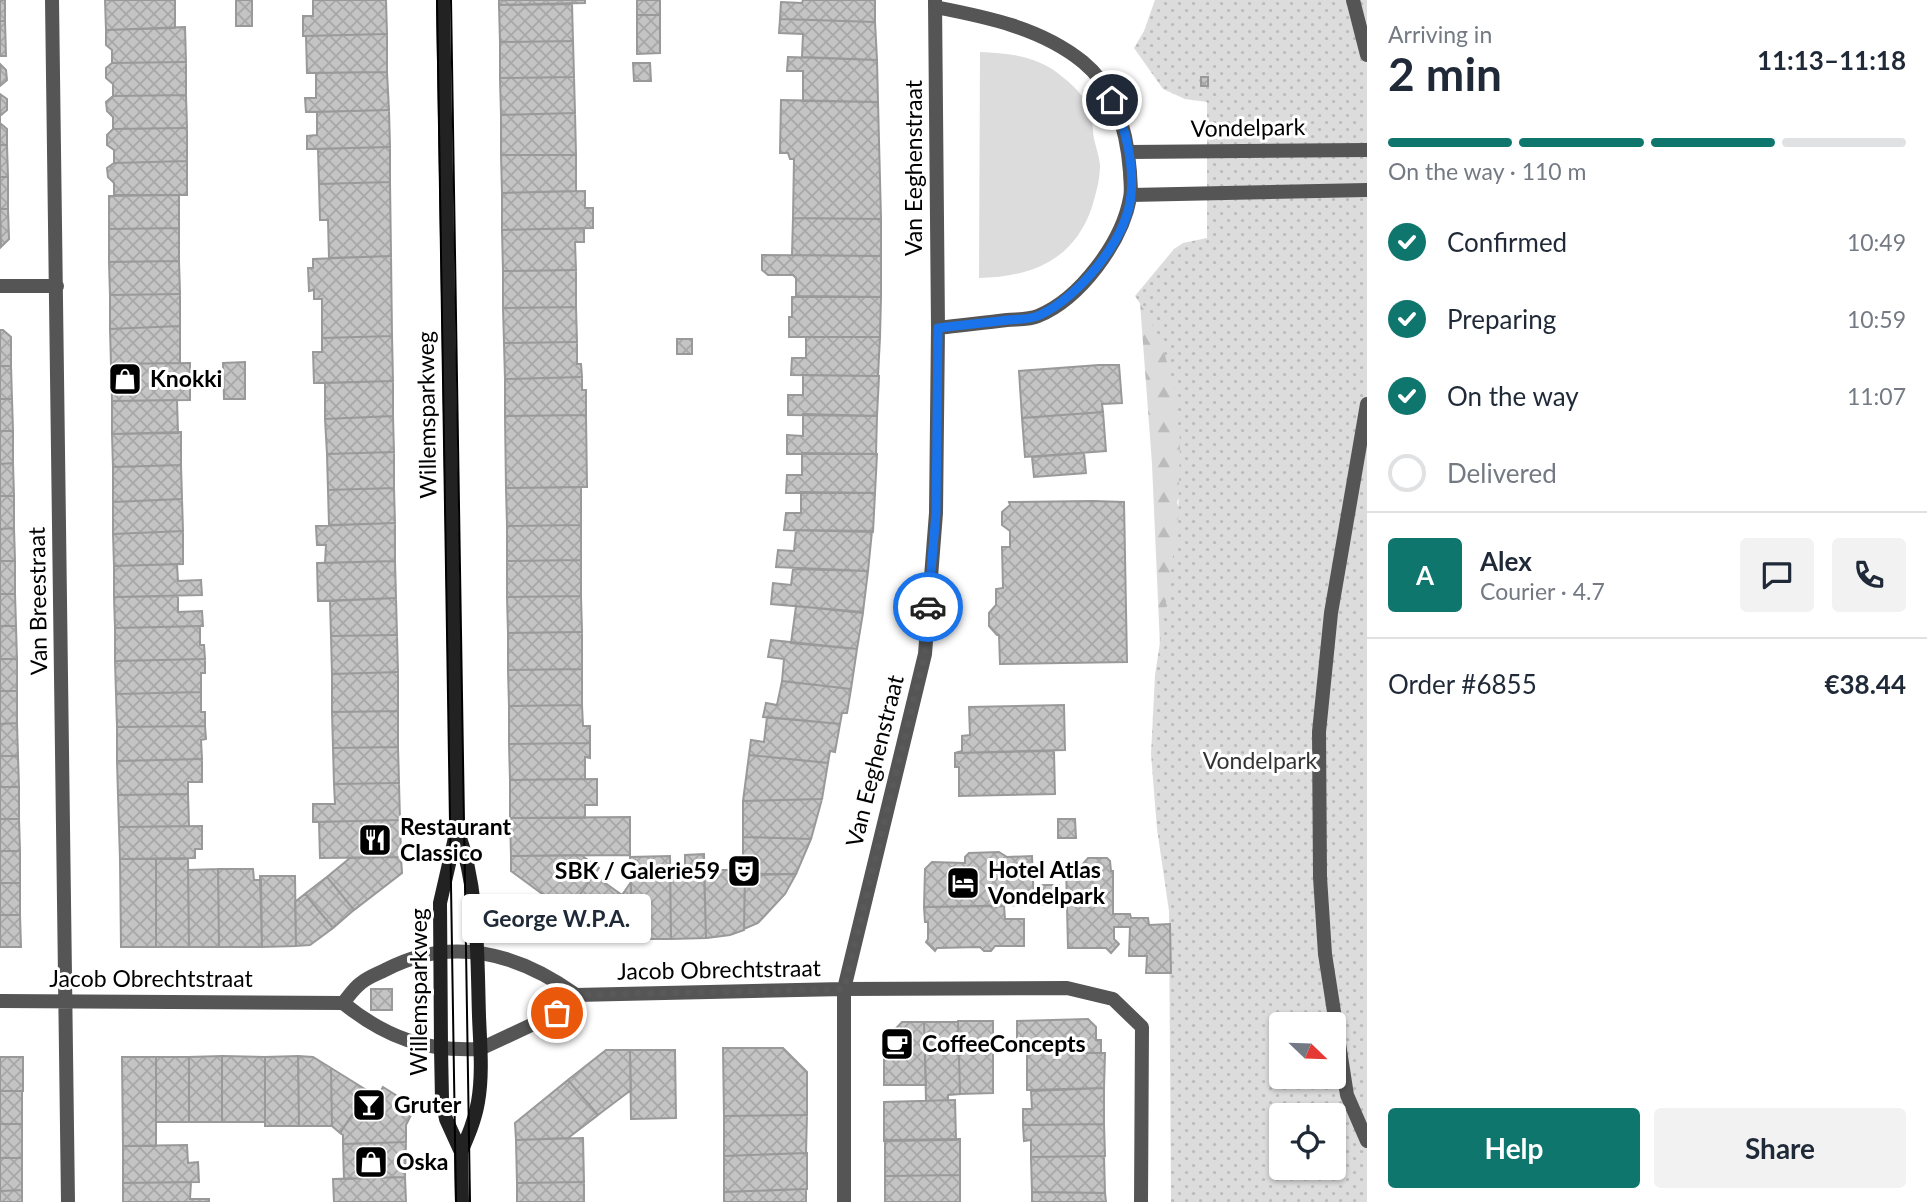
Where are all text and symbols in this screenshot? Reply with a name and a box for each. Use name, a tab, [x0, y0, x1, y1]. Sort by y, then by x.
text: Arriving in	[1388, 20, 1492, 48]
text: 11:13–11:18	[1757, 44, 1906, 76]
text: 2 min	[1388, 46, 1502, 101]
pin	[1082, 70, 1142, 130]
street label: Van Eeghenstraat	[899, 79, 927, 256]
icon: home	[1093, 81, 1131, 119]
street label: Vondelpark	[1190, 112, 1306, 142]
text: On the way · 110 m	[1388, 157, 1587, 185]
icon: check	[1388, 223, 1426, 261]
text: Confirmed	[1447, 226, 1567, 258]
text: 10:49	[1847, 228, 1906, 256]
icon: check	[1388, 300, 1426, 338]
text: Preparing	[1447, 303, 1556, 335]
text: 10:59	[1847, 305, 1906, 333]
street label: Willemsparkweg	[411, 331, 441, 499]
shop icon: Knokki	[106, 360, 144, 398]
place label: Knokki	[150, 364, 222, 392]
icon: check	[1388, 377, 1426, 415]
text: On the way	[1447, 380, 1579, 412]
text: 11:07	[1847, 382, 1906, 410]
text: Delivered	[1447, 457, 1557, 489]
street label: Van Breestraat	[22, 526, 52, 675]
button: chat	[1740, 538, 1814, 612]
button: phone	[1832, 538, 1906, 612]
text: Alex	[1480, 545, 1532, 577]
text: A	[1416, 559, 1434, 591]
courier	[893, 572, 963, 642]
text: Courier · 4.7	[1480, 577, 1605, 605]
icon: car	[909, 588, 947, 626]
text: Order #6855	[1388, 668, 1537, 700]
text: €38.44	[1824, 668, 1906, 700]
street label: Van Eeghenstraat	[839, 671, 909, 850]
park label: Vondelpark	[1203, 746, 1318, 774]
place label: Restaurant Classico	[400, 812, 512, 866]
restaurant icon: Restaurant Classico	[356, 821, 394, 859]
theatre icon: SBK / Galerie59	[725, 852, 763, 890]
place label: Hotel Atlas Vondelpark	[987, 855, 1106, 909]
place label: SBK / Galerie59	[555, 856, 720, 884]
hotel icon: Hotel Atlas Vondelpark	[944, 864, 982, 902]
callout: George W.P.A.	[462, 894, 652, 943]
text: George W.P.A.	[483, 904, 630, 932]
street label: Willemsparkweg	[404, 908, 432, 1076]
street label: Jacob Obrechtstraat	[617, 953, 822, 985]
street label: Jacob Obrechtstraat	[49, 964, 254, 992]
pin	[527, 983, 587, 1043]
icon: bag	[538, 994, 576, 1032]
north arrow	[1269, 1012, 1346, 1088]
map controls	[1269, 1012, 1346, 1180]
cafe icon: CoffeeConcepts	[878, 1025, 916, 1063]
place label: CoffeeConcepts	[922, 1029, 1086, 1057]
bar icon: Gruter	[350, 1086, 388, 1124]
place label: Gruter	[394, 1090, 462, 1118]
button: locate	[1269, 1103, 1346, 1180]
button: Help	[1388, 1108, 1640, 1188]
button: Share	[1654, 1108, 1906, 1188]
shop icon: Oska	[352, 1143, 390, 1181]
place label: Oska	[396, 1147, 449, 1175]

